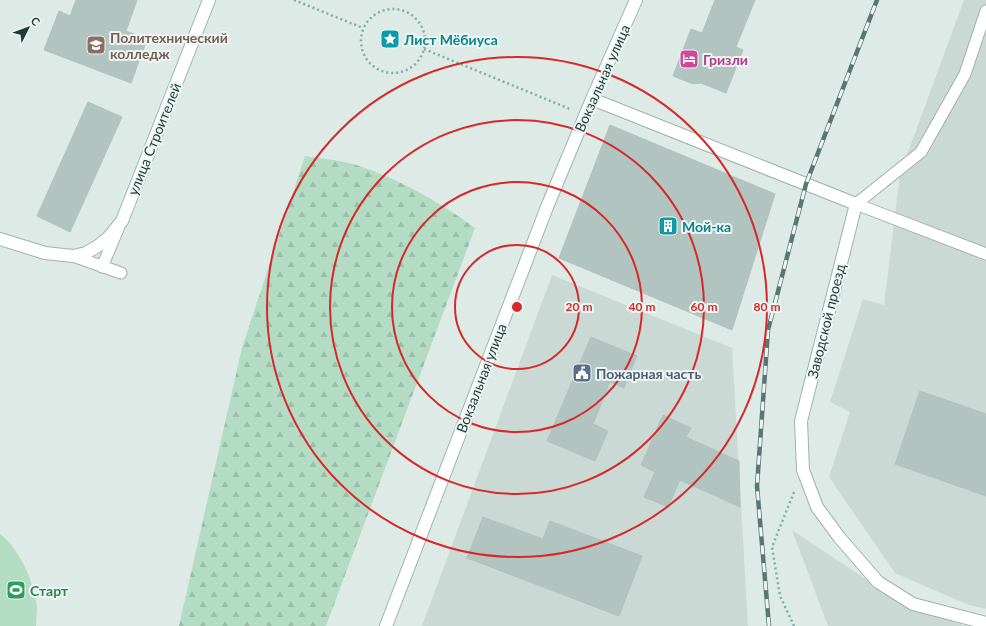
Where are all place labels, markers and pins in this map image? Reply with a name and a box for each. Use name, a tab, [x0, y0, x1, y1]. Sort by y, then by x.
place icon: Лист Мёбиуса	[379, 28, 401, 50]
place label: Политехнический колледж	[110, 29, 228, 62]
place label: Лист Мёбиуса	[403, 31, 498, 48]
school or university icon: Политехнический колледж	[85, 34, 107, 56]
hotel icon: Гризли	[678, 48, 700, 70]
place label: Гризли	[703, 51, 748, 68]
building icon: Мой-ка	[657, 215, 679, 237]
place label: Мой-ка	[682, 218, 731, 235]
centre of rings	[510, 300, 524, 314]
public building icon: Пожарная часть	[571, 362, 593, 384]
place label: Пожарная часть	[596, 365, 701, 382]
sports icon: Старт	[5, 579, 27, 601]
place label: Старт	[30, 582, 69, 599]

